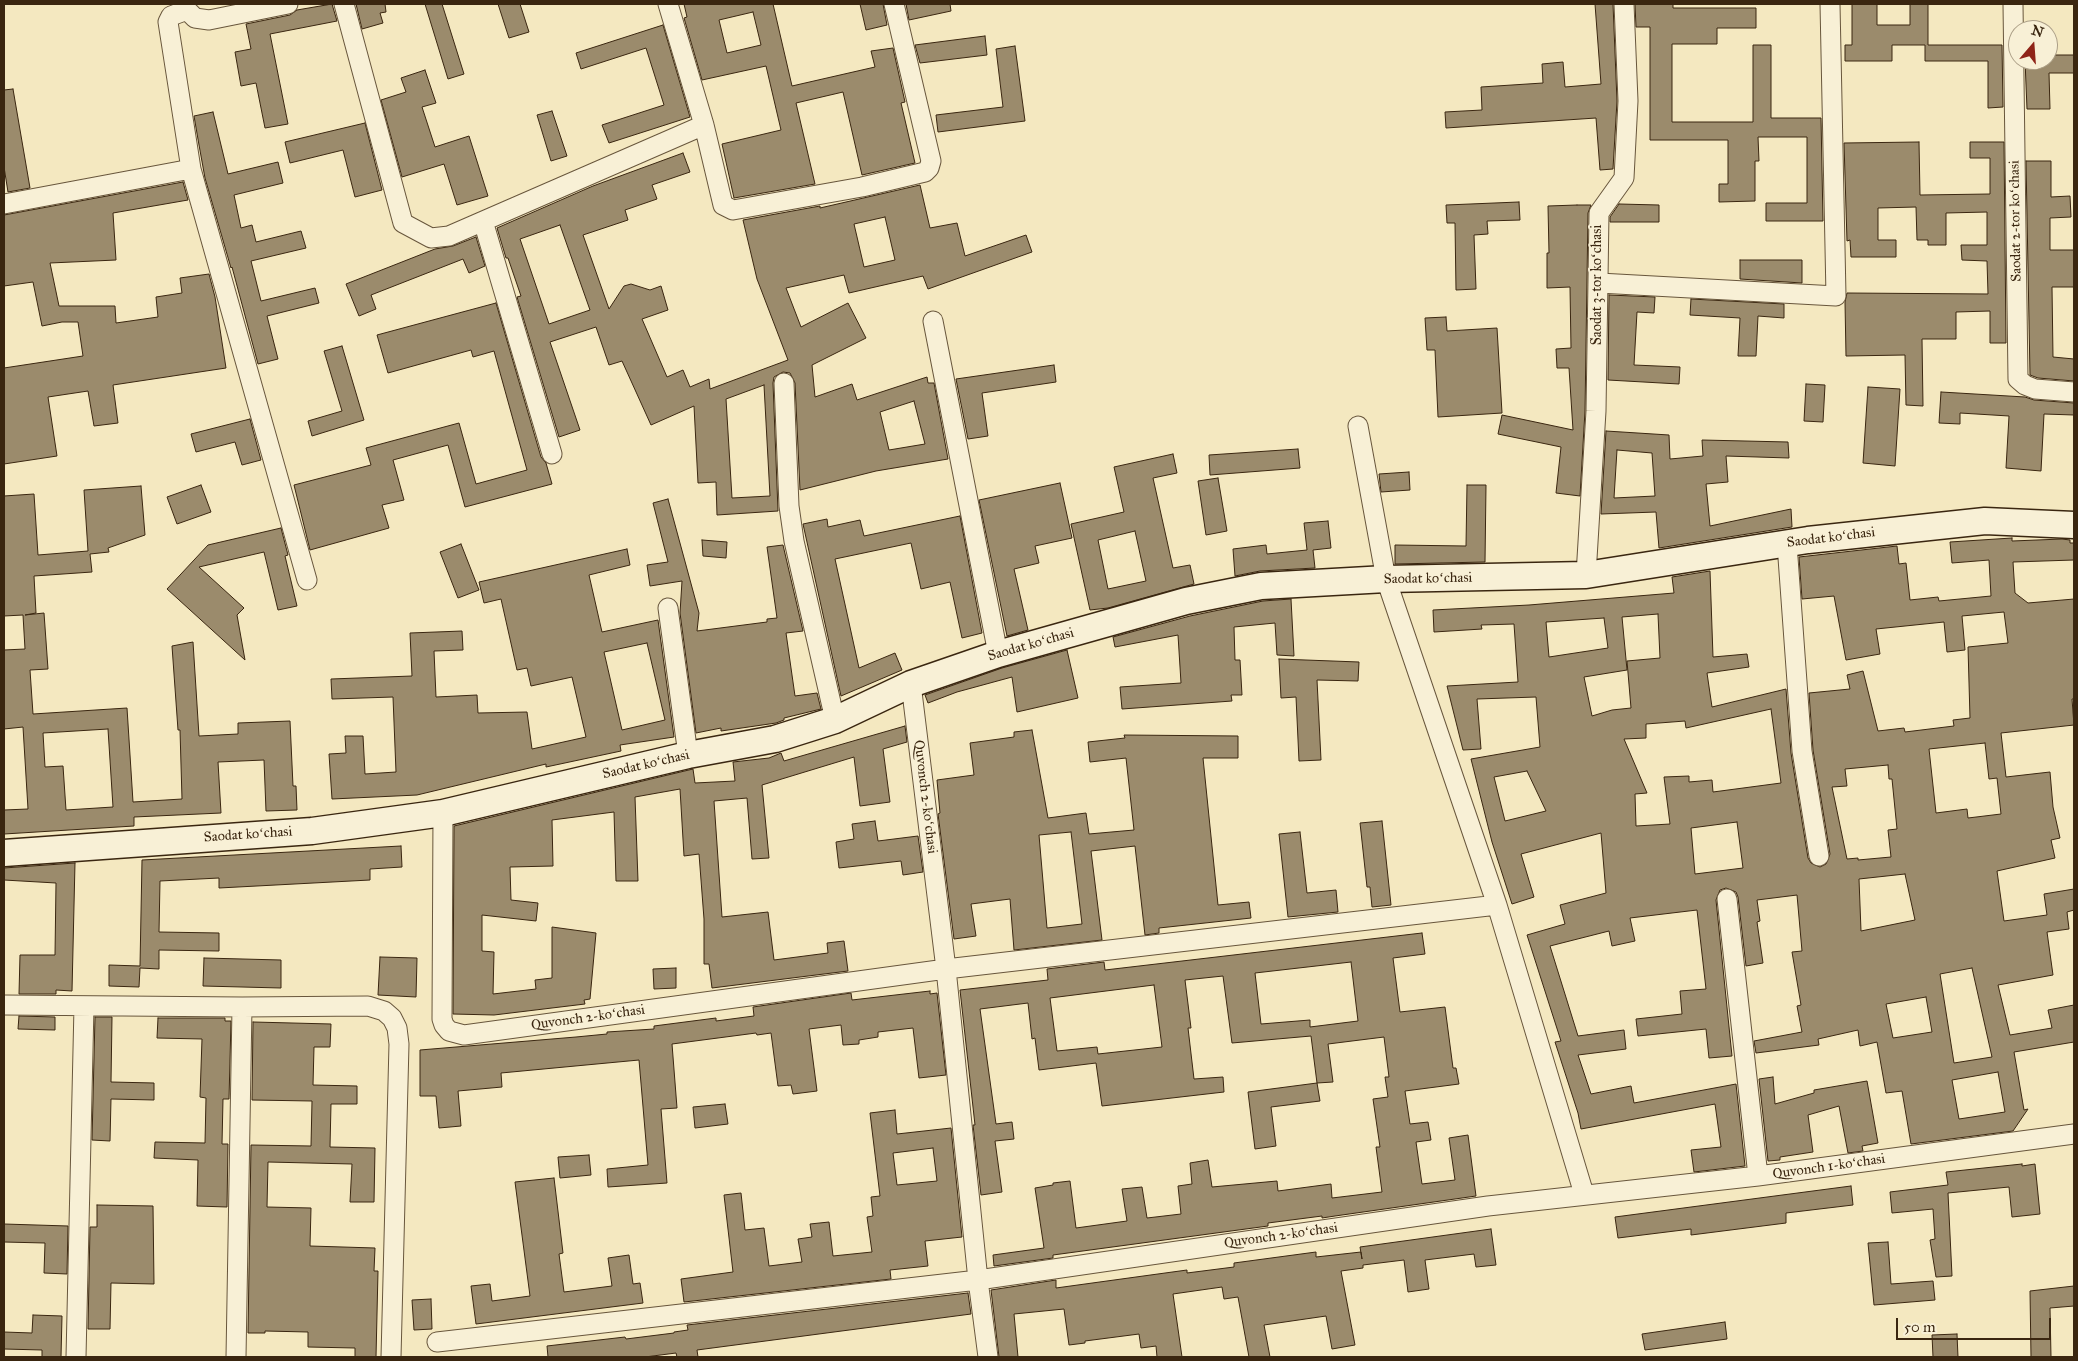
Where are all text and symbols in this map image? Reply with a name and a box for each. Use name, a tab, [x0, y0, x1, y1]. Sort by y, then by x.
north arrow	[2008, 20, 2058, 70]
text: N	[2029, 21, 2046, 41]
street label: Saodat 2-tor koʻchasi	[2007, 160, 2025, 282]
street label: Saodat 3-tor koʻchasi	[1590, 225, 1606, 345]
street label: Saodat koʻchasi	[1786, 524, 1876, 552]
street label: Saodat koʻchasi	[1383, 570, 1473, 588]
street label: Saodat koʻchasi	[986, 625, 1076, 665]
street label: Quvonch 2-koʻchasi	[910, 739, 940, 855]
street label: Saodat koʻchasi	[601, 747, 691, 783]
street label: Saodat koʻchasi	[203, 824, 293, 846]
street label: Quvonch 2-koʻchasi	[530, 1002, 646, 1034]
street label: Quvonch 1-koʻchasi	[1772, 1151, 1886, 1183]
street label: Quvonch 2-koʻchasi	[1223, 1220, 1339, 1252]
scale bar	[1898, 1308, 2053, 1340]
text: 50 m	[1904, 1318, 1936, 1336]

